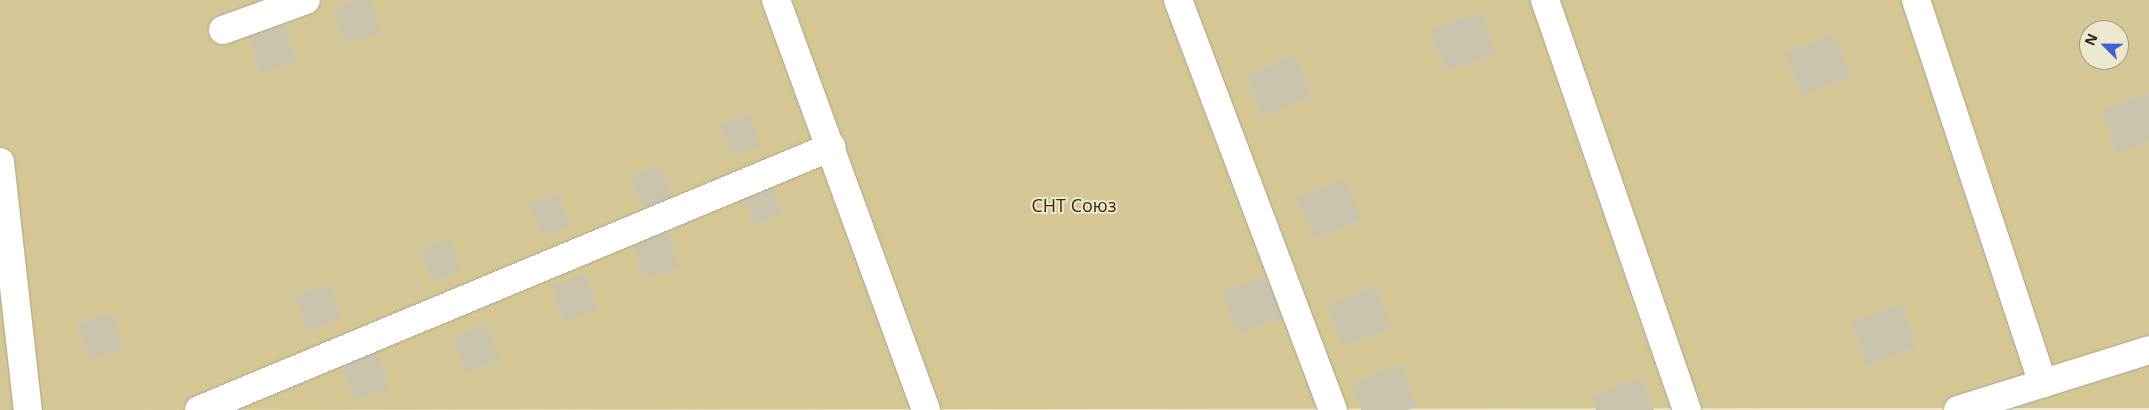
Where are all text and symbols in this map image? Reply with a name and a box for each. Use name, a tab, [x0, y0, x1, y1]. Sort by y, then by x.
north arrow	[2079, 20, 2129, 70]
text: N	[2080, 30, 2102, 48]
park label: СНТ Союз	[1032, 194, 1116, 216]

